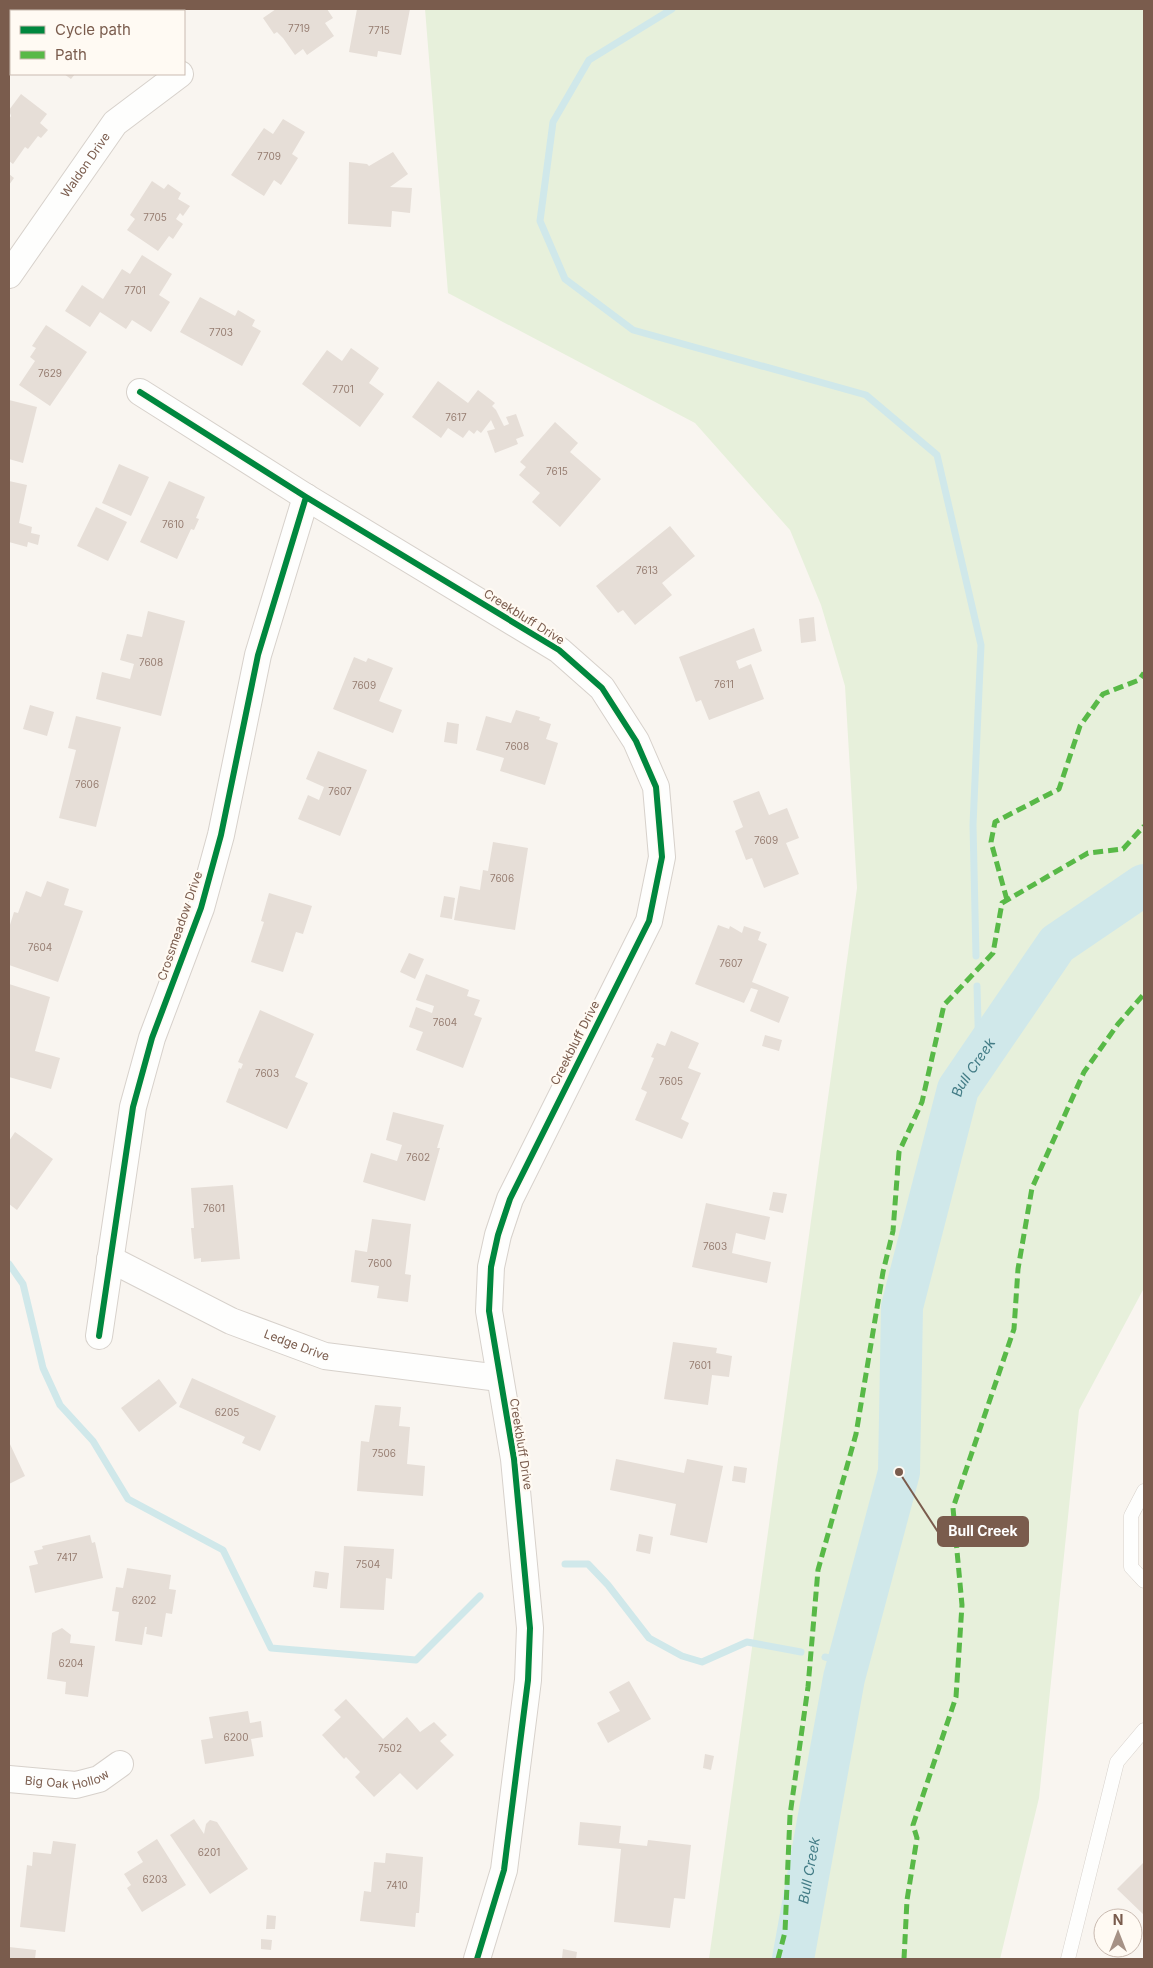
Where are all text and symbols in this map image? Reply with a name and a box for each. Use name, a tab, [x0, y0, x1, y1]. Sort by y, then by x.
legend	[10, 10, 185, 75]
text: Cycle path	[55, 20, 131, 39]
house number: 7719	[288, 22, 310, 34]
house number: 7715	[368, 24, 390, 36]
text: Path	[55, 45, 87, 64]
street label: Waldon Drive	[57, 129, 113, 200]
house number: 7709	[257, 150, 281, 162]
house number: 7705	[143, 211, 167, 223]
house number: 7701	[124, 284, 146, 296]
house number: 7703	[209, 326, 233, 338]
house number: 7629	[38, 367, 62, 379]
house number: 7701	[332, 383, 354, 395]
house number: 7617	[445, 411, 467, 423]
house number: 7615	[546, 465, 568, 477]
house number: 7610	[162, 518, 184, 530]
house number: 7613	[636, 564, 658, 576]
street label: Creekbluff Drive	[481, 586, 567, 647]
house number: 7608	[139, 656, 163, 668]
house number: 7611	[714, 678, 734, 690]
house number: 7609	[352, 679, 376, 691]
house number: 7608	[505, 740, 529, 752]
house number: 7606	[75, 778, 99, 790]
house number: 7607	[328, 785, 352, 797]
house number: 7609	[754, 834, 778, 846]
street label: Crossmeadow Drive	[154, 869, 205, 982]
house number: 7606	[490, 872, 514, 884]
house number: 7604	[28, 941, 52, 953]
house number: 7607	[719, 957, 743, 969]
street label: Creekbluff Drive	[547, 998, 602, 1087]
house number: 7604	[433, 1016, 457, 1028]
water label: Bull Creek	[947, 1034, 998, 1098]
house number: 7603	[255, 1067, 279, 1079]
house number: 7605	[659, 1075, 683, 1087]
house number: 7602	[406, 1151, 430, 1163]
house number: 7601	[203, 1202, 225, 1214]
house number: 7603	[703, 1240, 727, 1252]
house number: 7600	[368, 1257, 392, 1269]
street label: Ledge Drive	[262, 1326, 330, 1363]
house number: 7601	[689, 1359, 711, 1371]
street label: Creekbluff Drive	[507, 1397, 536, 1491]
house number: 6205	[215, 1406, 239, 1418]
house number: 7506	[372, 1447, 396, 1459]
callout: Bull Creek	[938, 1517, 1028, 1546]
text: Bull Creek	[948, 1522, 1019, 1539]
house number: 7417	[56, 1551, 78, 1563]
house number: 7504	[356, 1558, 380, 1570]
house number: 6202	[132, 1594, 156, 1606]
house number: 6204	[58, 1657, 84, 1669]
house number: 6200	[224, 1731, 248, 1743]
house number: 7502	[378, 1742, 402, 1754]
street label: Big Oak Hollow	[24, 1766, 112, 1793]
water label: Bull Creek	[794, 1835, 823, 1905]
house number: 6201	[198, 1846, 220, 1858]
house number: 6203	[143, 1873, 167, 1885]
house number: 7410	[386, 1879, 408, 1891]
north arrow	[1093, 1908, 1143, 1958]
text: N	[1113, 1911, 1123, 1928]

